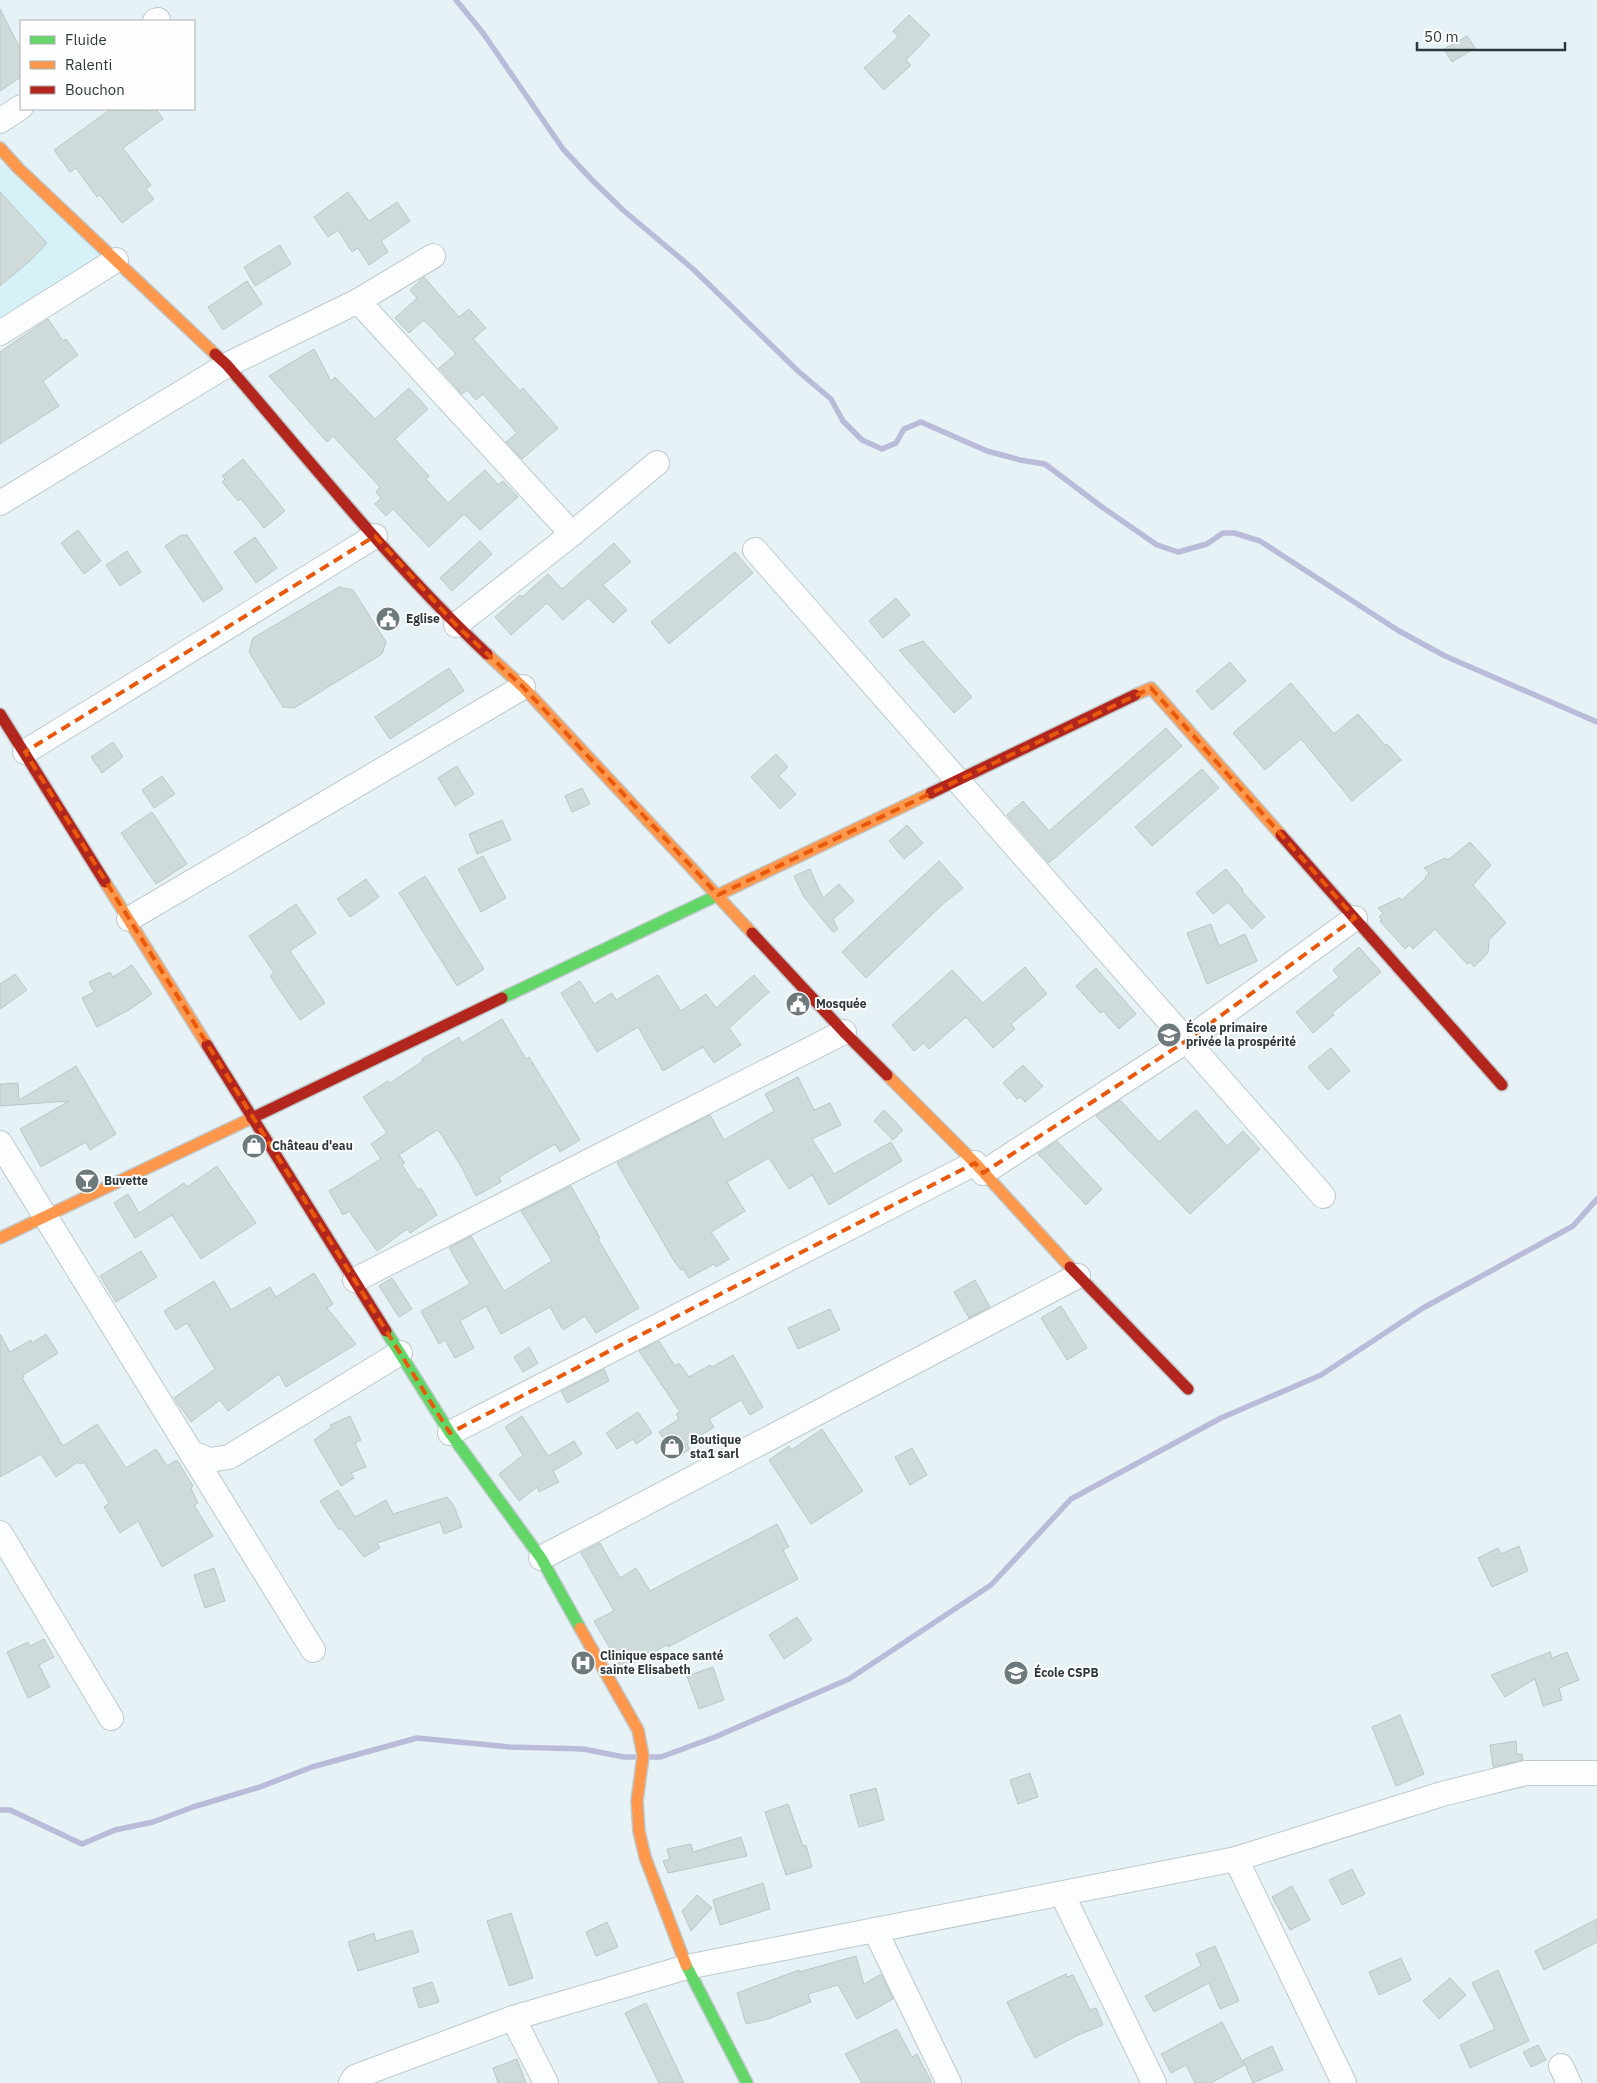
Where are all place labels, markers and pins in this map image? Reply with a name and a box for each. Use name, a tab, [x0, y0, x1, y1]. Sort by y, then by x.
public building icon: Eglise	[375, 606, 401, 632]
place label: Eglise	[406, 611, 440, 626]
public building icon: Mosquée	[785, 991, 811, 1017]
place label: Mosquée	[816, 996, 867, 1011]
place label: École primaire privée la prospérité	[1186, 1019, 1296, 1049]
school or university icon: École primaire privée la prospérité	[1156, 1022, 1182, 1048]
shop icon: Château d'eau	[241, 1133, 267, 1159]
place label: Château d'eau	[272, 1138, 353, 1153]
bar icon: Buvette	[74, 1168, 100, 1194]
place label: Buvette	[104, 1173, 148, 1188]
place label: Boutique sta1 sarl	[690, 1432, 741, 1461]
shop icon: Boutique sta1 sarl	[659, 1434, 685, 1460]
place label: Clinique espace santé sainte Elisabeth	[600, 1648, 724, 1677]
hospital icon: Clinique espace santé sainte Elisabeth	[570, 1650, 596, 1676]
school or university icon: École CSPB	[1003, 1660, 1029, 1686]
place label: École CSPB	[1034, 1664, 1098, 1680]

